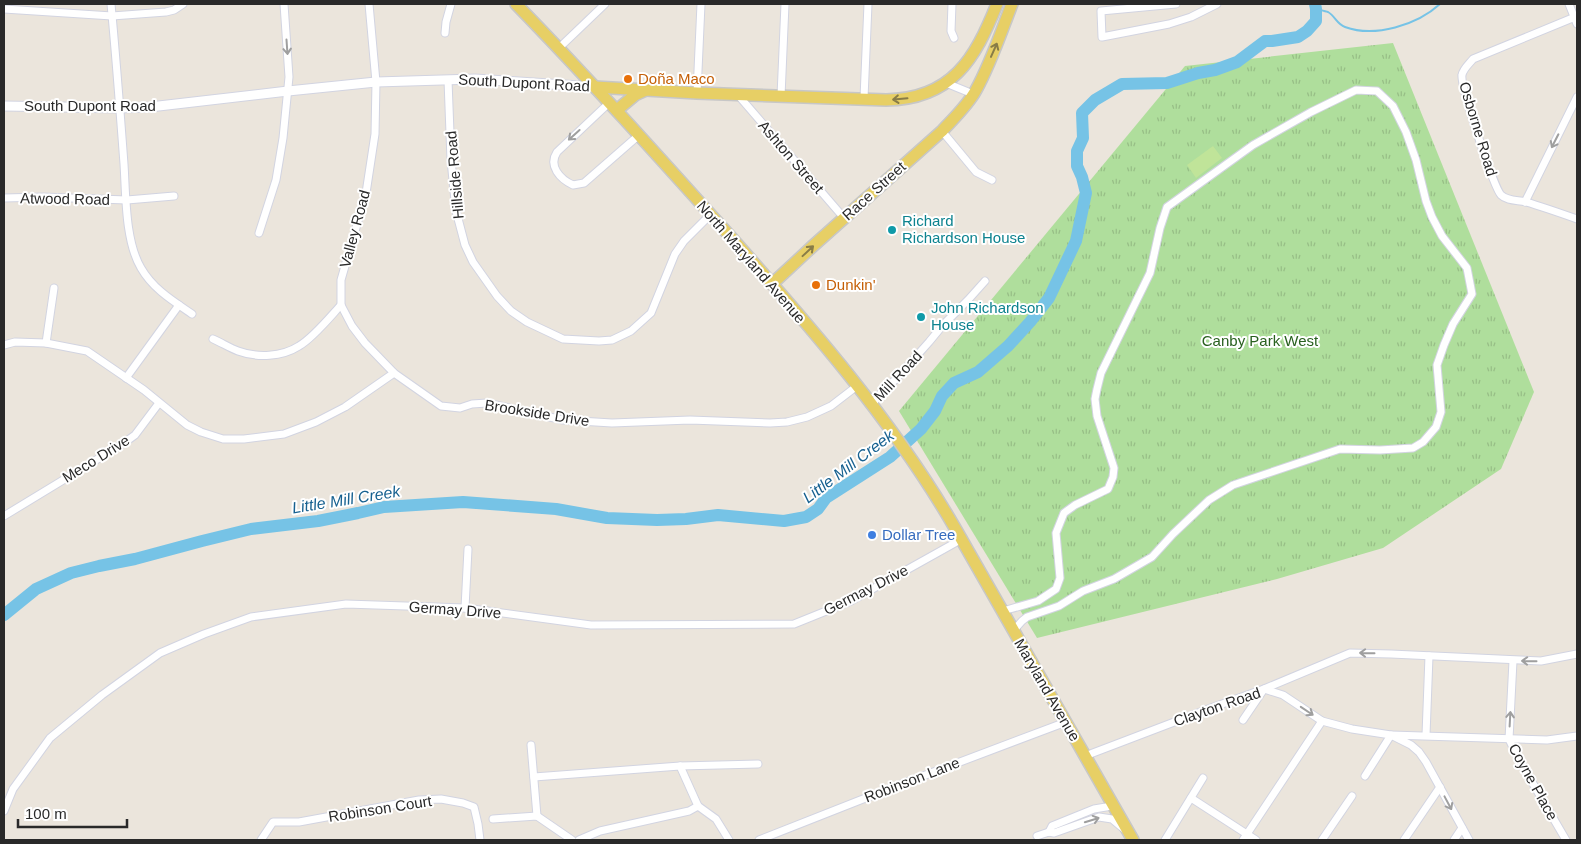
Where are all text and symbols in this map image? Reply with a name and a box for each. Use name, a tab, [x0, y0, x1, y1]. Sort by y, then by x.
one-way arrow	[283, 39, 292, 55]
one-way arrow	[989, 43, 999, 58]
place label: Doña Maco	[638, 70, 715, 87]
street label: South Dupont Road	[458, 71, 590, 94]
marker: Doña Maco	[622, 73, 634, 85]
street label: Osborne Road	[1456, 80, 1501, 178]
one-way arrow	[893, 94, 909, 104]
street label: South Dupont Road	[24, 97, 156, 114]
street label: Ashton Street	[755, 117, 828, 197]
one-way arrow	[567, 129, 580, 141]
street label: Hillside Road	[442, 130, 467, 220]
one-way arrow	[1550, 133, 1560, 148]
street label: Race Street	[839, 157, 909, 223]
street label: Valley Road	[336, 188, 373, 270]
street label: Atwood Road	[20, 189, 110, 208]
street label: North Maryland Avenue	[694, 197, 809, 326]
place label: Richard Richardson House	[902, 212, 1025, 246]
marker: Richard Richardson House	[886, 224, 898, 236]
one-way arrow	[801, 245, 814, 257]
place label: Dunkin'	[826, 276, 876, 293]
marker: Dunkin'	[810, 279, 822, 291]
place label: John Richardson House	[931, 299, 1044, 333]
marker: John Richardson House	[915, 311, 927, 323]
park label: Canby Park West	[1202, 332, 1319, 349]
street label: Mill Road	[870, 347, 925, 404]
street label: Brookside Drive	[483, 396, 591, 429]
water label: Little Mill Creek	[800, 426, 898, 506]
street label: Meco Drive	[59, 431, 132, 486]
water label: Little Mill Creek	[291, 482, 402, 516]
place label: Dollar Tree	[882, 526, 955, 543]
marker: Dollar Tree	[866, 529, 878, 541]
street label: Germay Drive	[821, 561, 911, 618]
street label: Germay Drive	[408, 598, 502, 621]
street label: Maryland Avenue	[1011, 635, 1084, 744]
one-way arrow	[1359, 648, 1376, 658]
one-way arrow	[1521, 656, 1538, 666]
street label: Clayton Road	[1171, 684, 1263, 729]
one-way arrow	[1300, 706, 1314, 716]
one-way arrow	[1505, 711, 1515, 727]
street label: Coyne Place	[1505, 740, 1561, 823]
street label: Robinson Lane	[862, 754, 962, 806]
street label: Robinson Court	[327, 792, 434, 825]
one-way arrow	[1444, 795, 1453, 810]
scale bar	[18, 796, 126, 828]
text: 100 m	[25, 805, 67, 822]
one-way arrow	[1084, 814, 1100, 824]

